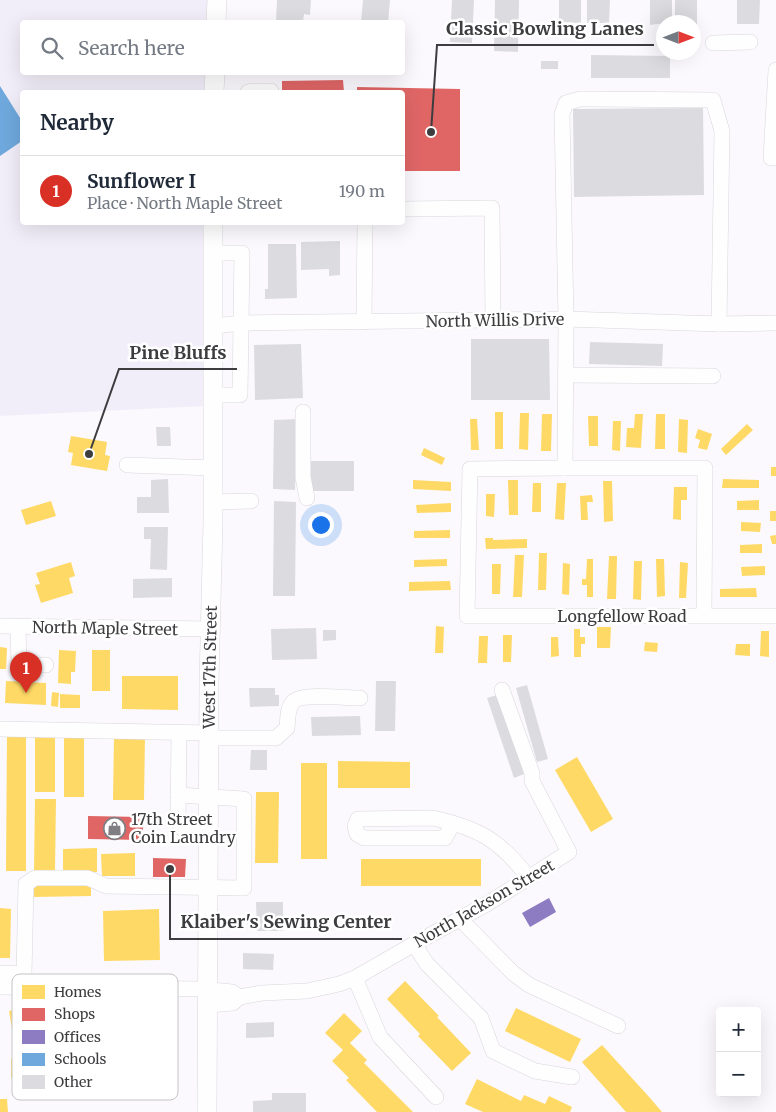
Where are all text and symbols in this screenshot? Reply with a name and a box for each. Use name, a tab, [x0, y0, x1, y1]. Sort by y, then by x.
callout: Classic Bowling Lanes	[437, 12, 654, 45]
north arrow	[656, 15, 701, 60]
text: Classic Bowling Lanes	[446, 17, 644, 40]
search box	[20, 20, 405, 75]
icon: search	[38, 34, 66, 62]
text: Search here	[78, 36, 185, 60]
text: Nearby	[40, 109, 114, 136]
text: Sunflower I	[87, 169, 196, 193]
text: 1	[52, 181, 60, 201]
text: 190 m	[339, 181, 385, 201]
text: Place · North Maple Street	[87, 193, 282, 213]
street label: North Willis Drive	[426, 309, 564, 331]
callout: Pine Bluffs	[119, 336, 237, 369]
text: Pine Bluffs	[129, 341, 227, 364]
your location	[308, 512, 334, 538]
street label: West 17th Street	[199, 604, 221, 730]
street label: Longfellow Road	[557, 606, 687, 626]
street label: North Maple Street	[32, 617, 179, 639]
pin: 1	[10, 652, 42, 693]
place label: 17th Street Coin Laundry	[131, 809, 237, 847]
shop icon: 17th Street Coin Laundry	[103, 816, 127, 840]
street label: North Jackson Street	[410, 854, 558, 951]
callout: Klaiber's Sewing Center	[170, 906, 402, 939]
text: Klaiber's Sewing Center	[180, 910, 392, 933]
legend	[12, 974, 178, 1100]
text: Homes	[54, 983, 101, 1001]
text: Shops	[54, 1005, 95, 1023]
map controls	[716, 1007, 761, 1097]
button: +	[716, 1007, 761, 1052]
text: Offices	[54, 1028, 101, 1046]
text: Schools	[54, 1050, 107, 1068]
button: −	[716, 1052, 761, 1097]
text: Other	[54, 1073, 93, 1091]

